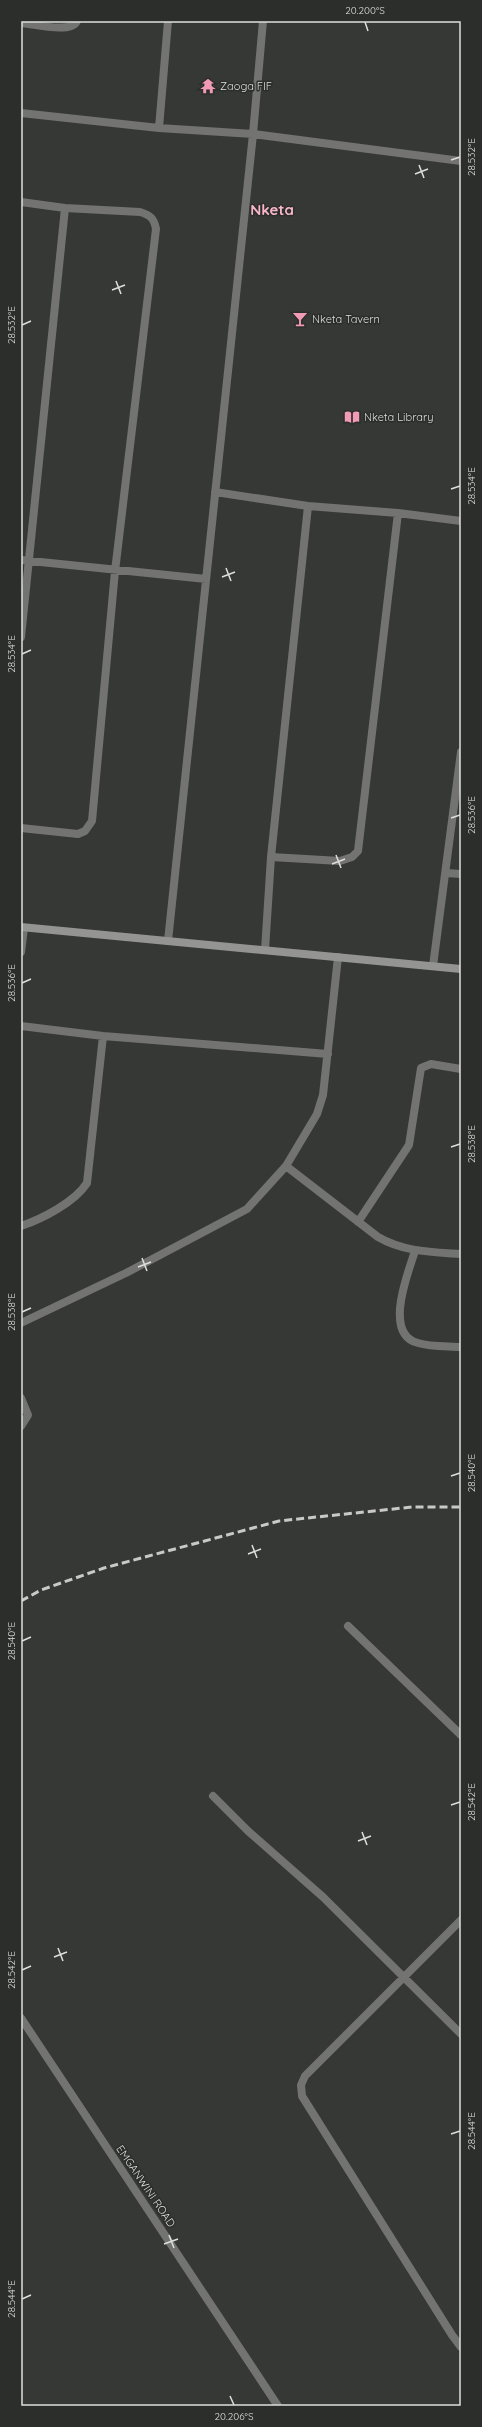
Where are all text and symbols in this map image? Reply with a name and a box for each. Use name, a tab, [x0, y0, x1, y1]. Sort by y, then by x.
text: 20.200°S	[345, 4, 385, 17]
temple icon: Zaoga FIF	[199, 77, 217, 95]
place label: Zaoga FIF	[220, 79, 272, 93]
text: 28.532°E	[465, 138, 478, 176]
district label: Nketa	[250, 200, 294, 219]
text: 28.532°E	[5, 306, 18, 344]
bar icon: Nketa Tavern	[291, 310, 309, 328]
place label: Nketa Tavern	[312, 312, 380, 326]
library icon: Nketa Library	[343, 408, 361, 426]
place label: Nketa Library	[364, 410, 433, 424]
text: 28.534°E	[465, 467, 478, 505]
text: 28.534°E	[5, 635, 18, 673]
text: 28.536°E	[465, 796, 478, 834]
text: 28.536°E	[5, 964, 18, 1002]
text: 28.538°E	[465, 1125, 478, 1163]
text: 28.538°E	[5, 1293, 18, 1331]
text: 28.540°E	[465, 1453, 478, 1492]
text: 28.540°E	[5, 1621, 18, 1660]
text: 28.542°E	[465, 1783, 478, 1821]
text: 28.542°E	[5, 1951, 18, 1989]
text: 28.544°E	[465, 2112, 478, 2150]
street label: EMGANWINI ROAD	[113, 2142, 179, 2230]
text: 28.544°E	[5, 2280, 18, 2318]
text: 20.206°S	[214, 2410, 254, 2423]

